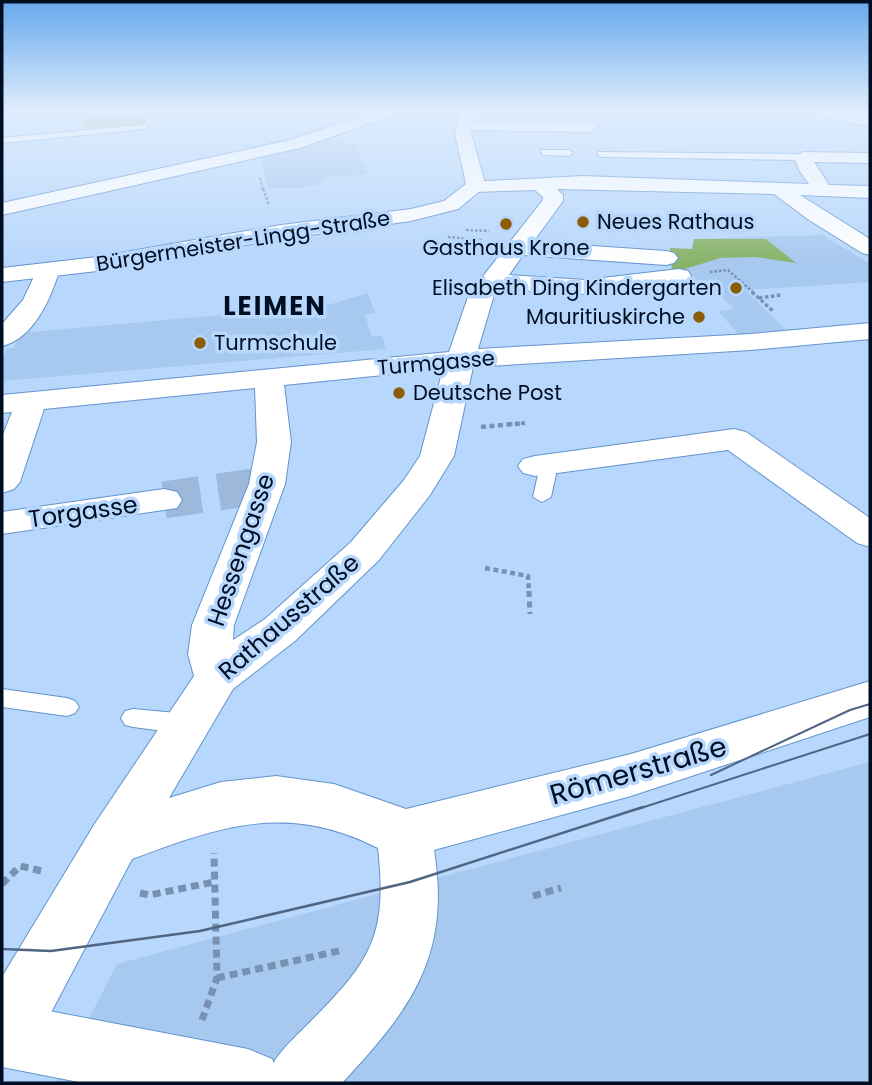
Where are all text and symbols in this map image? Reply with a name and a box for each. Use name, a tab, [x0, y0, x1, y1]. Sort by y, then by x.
street label: Bürgermeister-Lingg-Straße	[94, 203, 392, 278]
place label: Neues Rathaus	[597, 207, 754, 236]
marker: Neues Rathaus	[575, 214, 591, 230]
marker: Gasthaus Krone	[498, 216, 514, 232]
place label: Gasthaus Krone	[422, 233, 590, 262]
place label: Elisabeth Ding Kindergarten	[432, 273, 722, 302]
marker: Elisabeth Ding Kindergarten	[728, 280, 744, 296]
district label: LEIMEN	[223, 288, 327, 324]
place label: Mauritiuskirche	[526, 302, 685, 331]
marker: Mauritiuskirche	[691, 309, 707, 325]
place label: Turmschule	[214, 328, 337, 357]
marker: Turmschule	[192, 335, 208, 351]
street label: Turmgasse	[376, 343, 496, 382]
place label: Deutsche Post	[413, 378, 562, 407]
marker: Deutsche Post	[391, 385, 407, 401]
street label: Hessengasse	[199, 469, 282, 630]
street label: Torgasse	[26, 488, 140, 535]
street label: Rathausstraße	[211, 546, 366, 687]
street label: Römerstraße	[545, 727, 731, 814]

